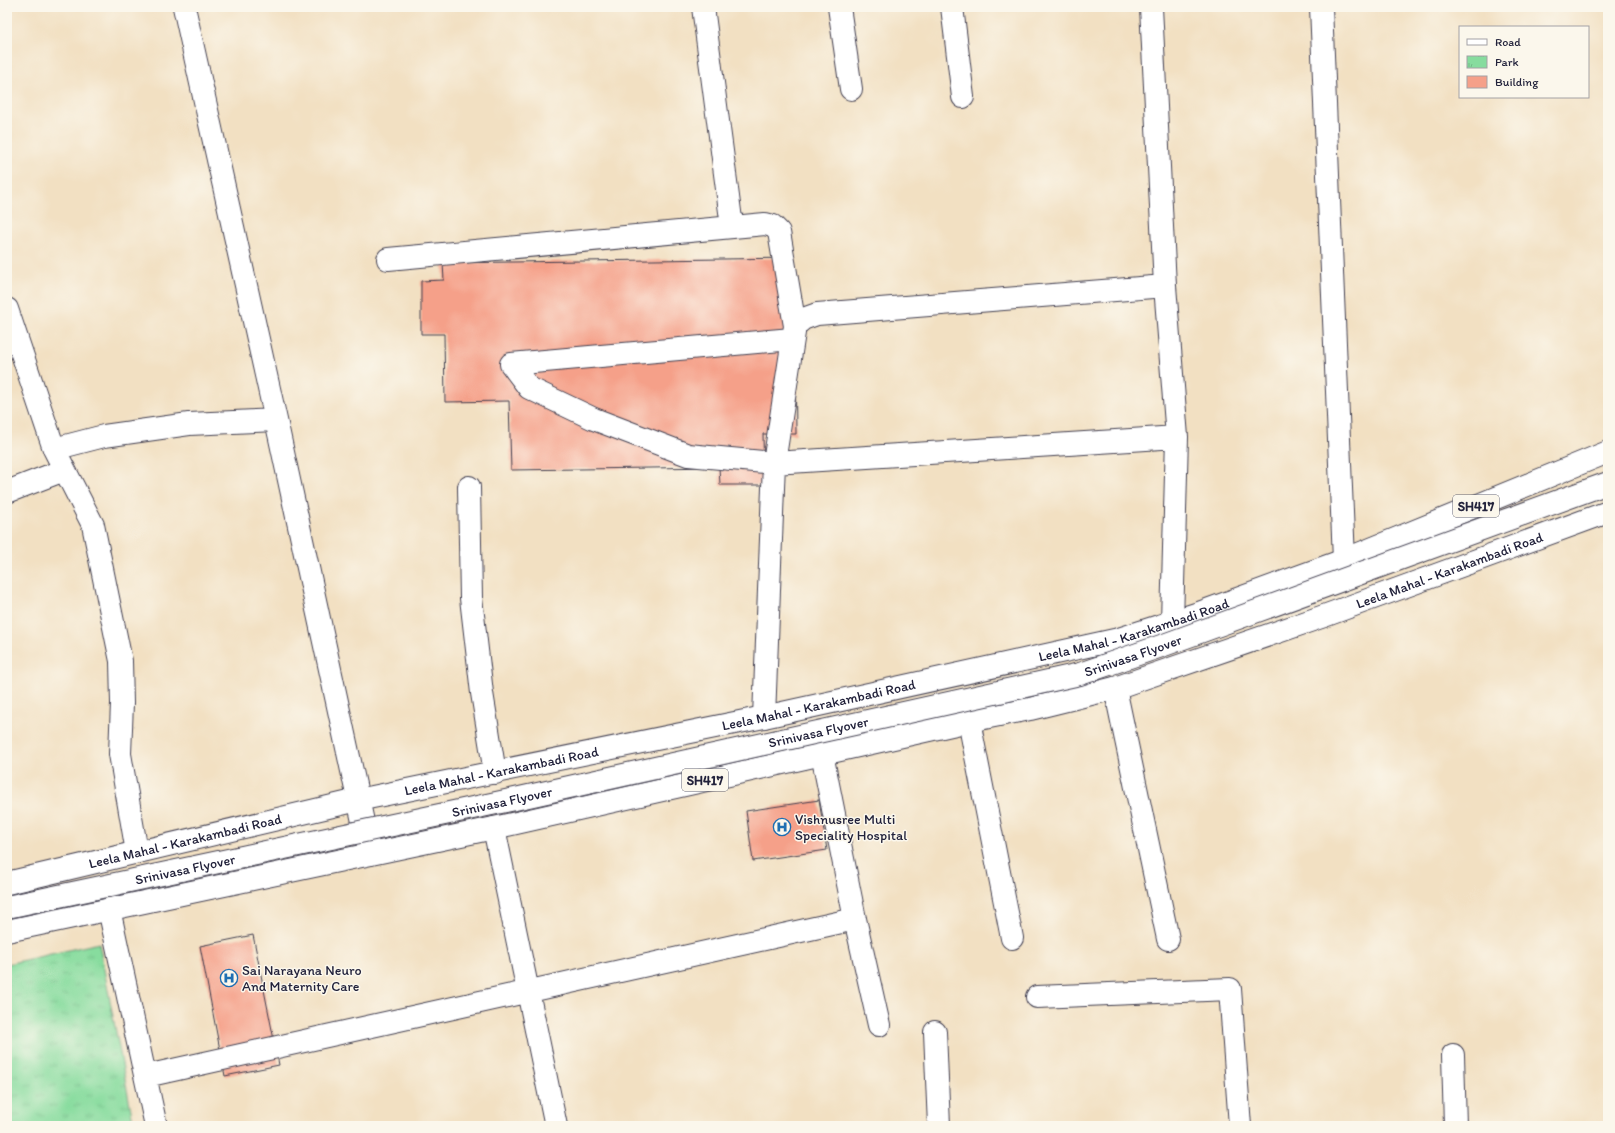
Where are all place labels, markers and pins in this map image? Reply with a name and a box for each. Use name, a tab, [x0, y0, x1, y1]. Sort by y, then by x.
place label: Vishnusree Multi Speciality Hospital	[795, 811, 907, 844]
hospital icon: Vishnusree Multi Speciality Hospital	[772, 817, 792, 837]
place label: Sai Narayana Neuro And Maternity Care	[242, 962, 362, 995]
hospital icon: Sai Narayana Neuro And Maternity Care	[219, 968, 239, 988]

